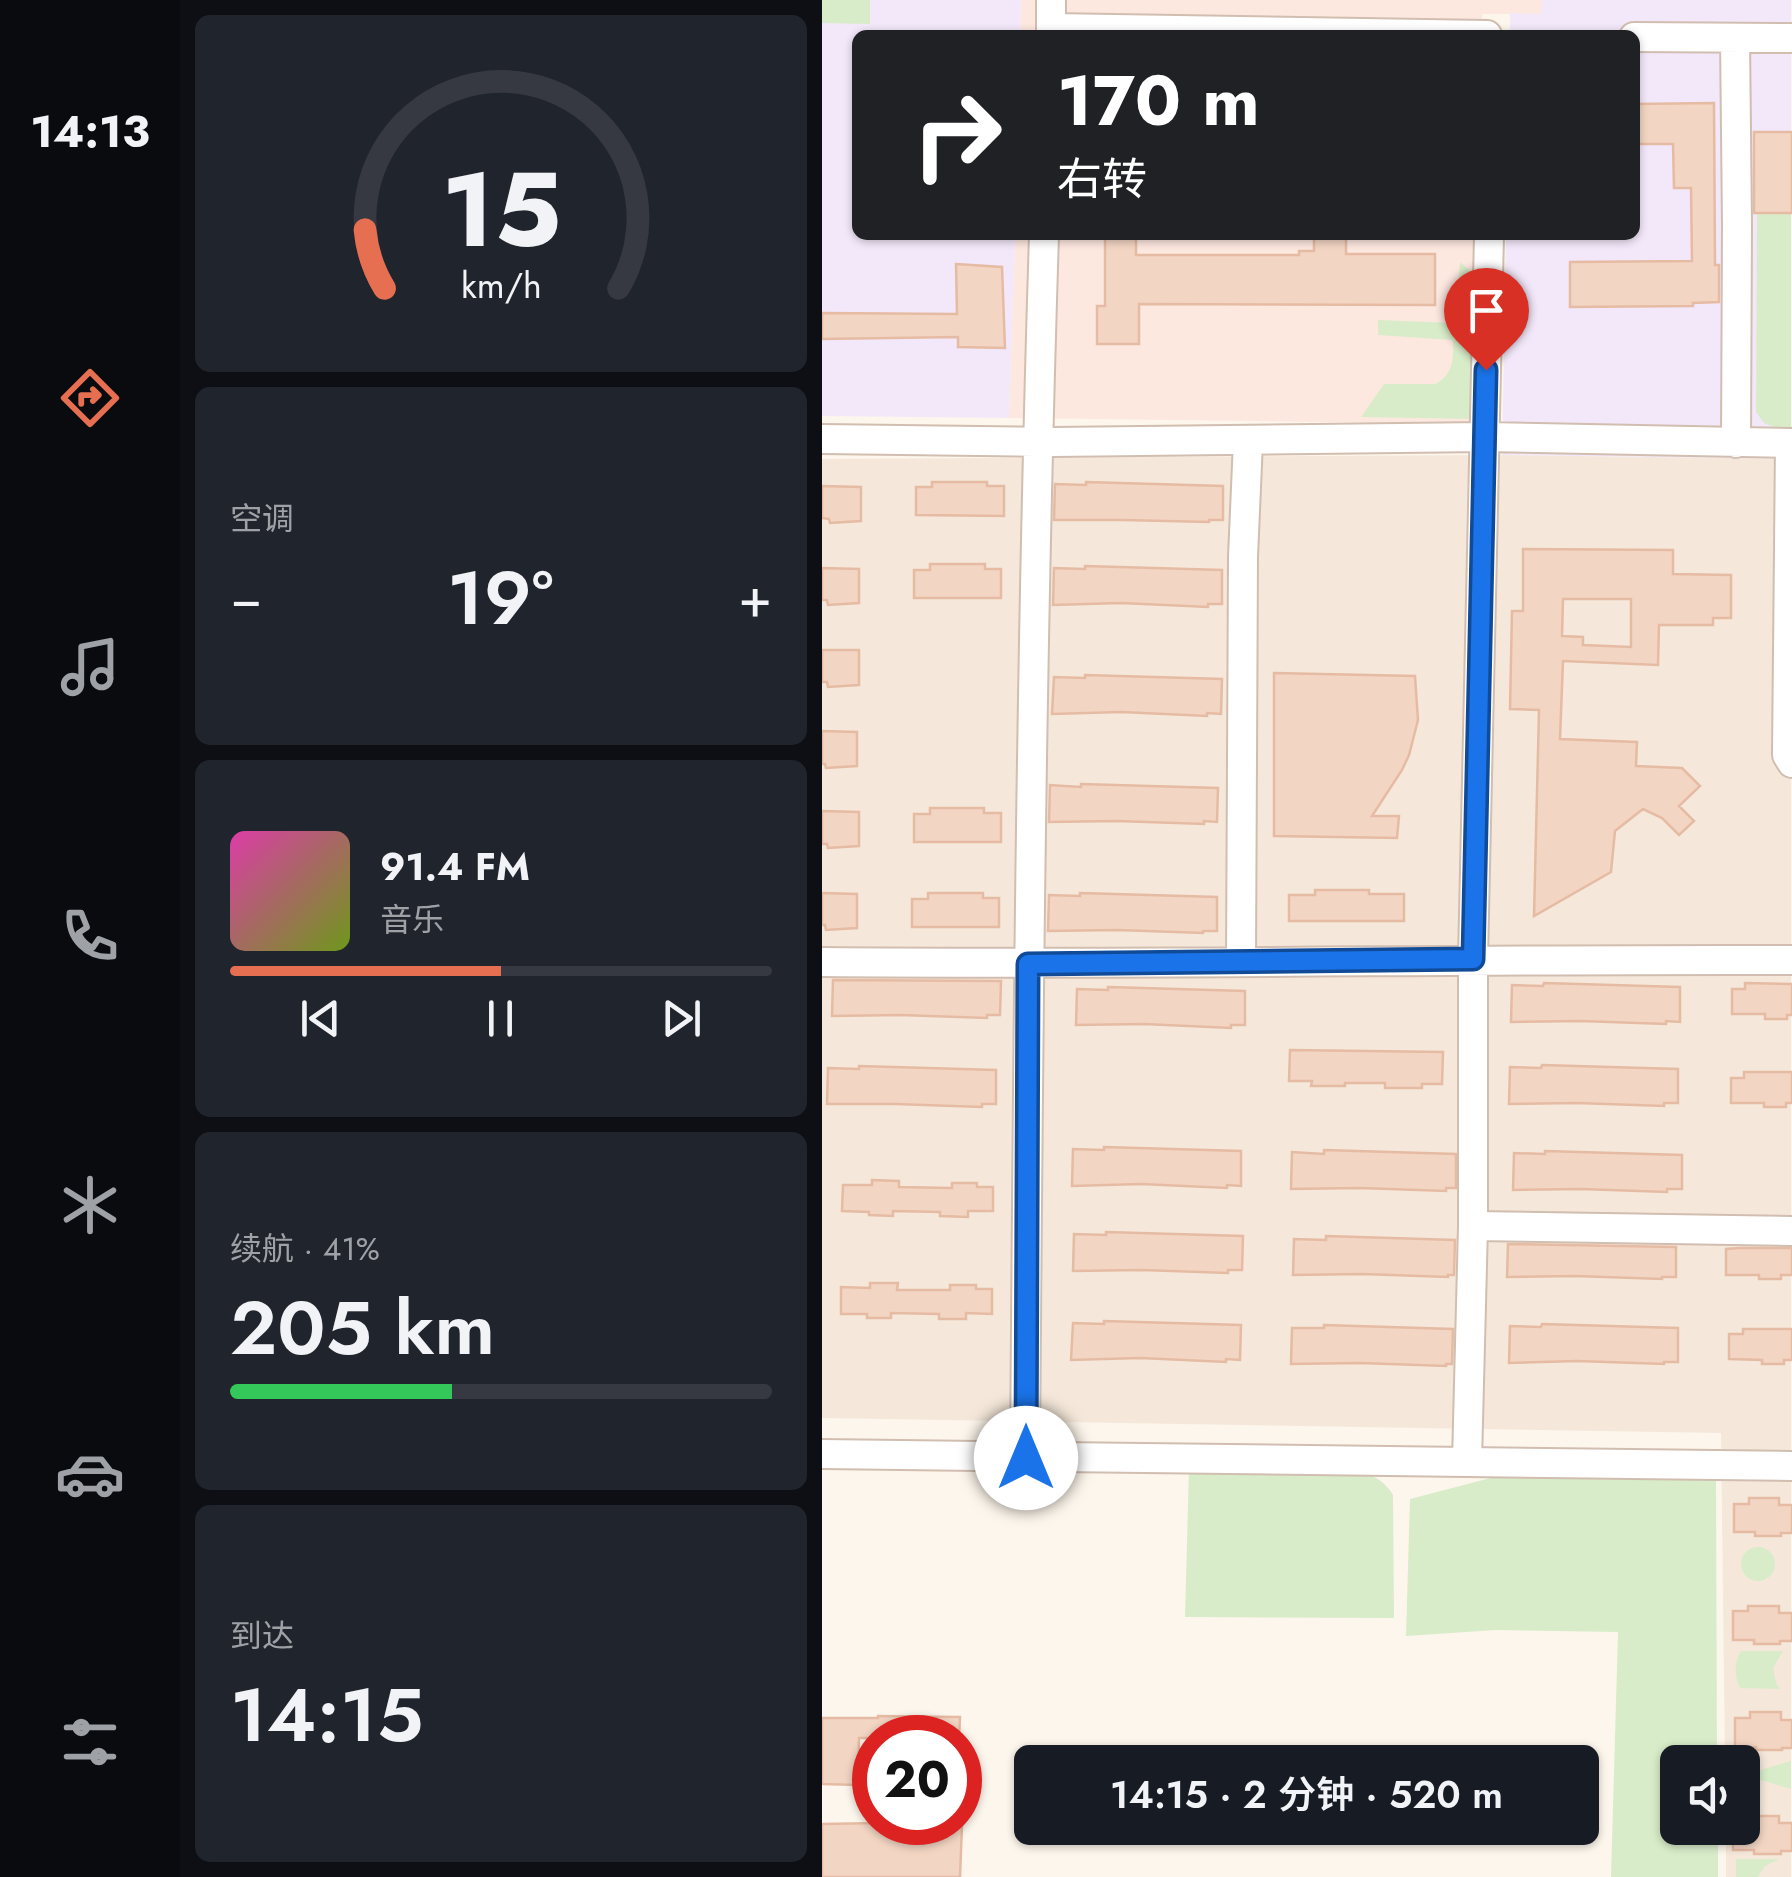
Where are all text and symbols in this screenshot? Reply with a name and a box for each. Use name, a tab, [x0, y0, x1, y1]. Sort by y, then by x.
text: 170 m	[1057, 50, 1260, 151]
icon: right	[892, 70, 1022, 200]
text: 14:13	[30, 99, 150, 164]
text: 15	[441, 135, 561, 285]
text: 右转	[1057, 147, 1147, 212]
text: km/h	[461, 260, 541, 311]
pin	[1444, 268, 1529, 371]
icon: arrive	[1459, 283, 1514, 338]
icon: directions	[55, 363, 125, 433]
text: 空调	[230, 496, 294, 542]
text: 19°	[447, 544, 554, 652]
text: −	[230, 558, 262, 638]
text: +	[738, 558, 772, 638]
icon: music	[55, 632, 125, 702]
text: 91.4 FM	[380, 839, 530, 894]
text: 音乐	[380, 897, 444, 943]
icon: phone	[55, 901, 125, 971]
icon: previous	[293, 991, 348, 1046]
icon: pause	[473, 991, 528, 1046]
icon: next	[654, 991, 709, 1046]
icon: climate	[55, 1170, 125, 1240]
text: 续航 · 41%	[230, 1226, 380, 1272]
text: 205 km	[230, 1274, 495, 1382]
position arrow	[974, 1406, 1078, 1510]
icon: car	[55, 1439, 125, 1509]
text: 到达	[230, 1613, 294, 1659]
text: 14:15	[230, 1661, 423, 1769]
icon: filters	[55, 1707, 125, 1777]
speed limit sign: 20	[852, 1715, 982, 1845]
map controls	[1660, 1745, 1760, 1845]
button: sound	[1660, 1745, 1760, 1845]
text: 14:15 · 2 分钟 · 520 m	[1110, 1767, 1503, 1822]

